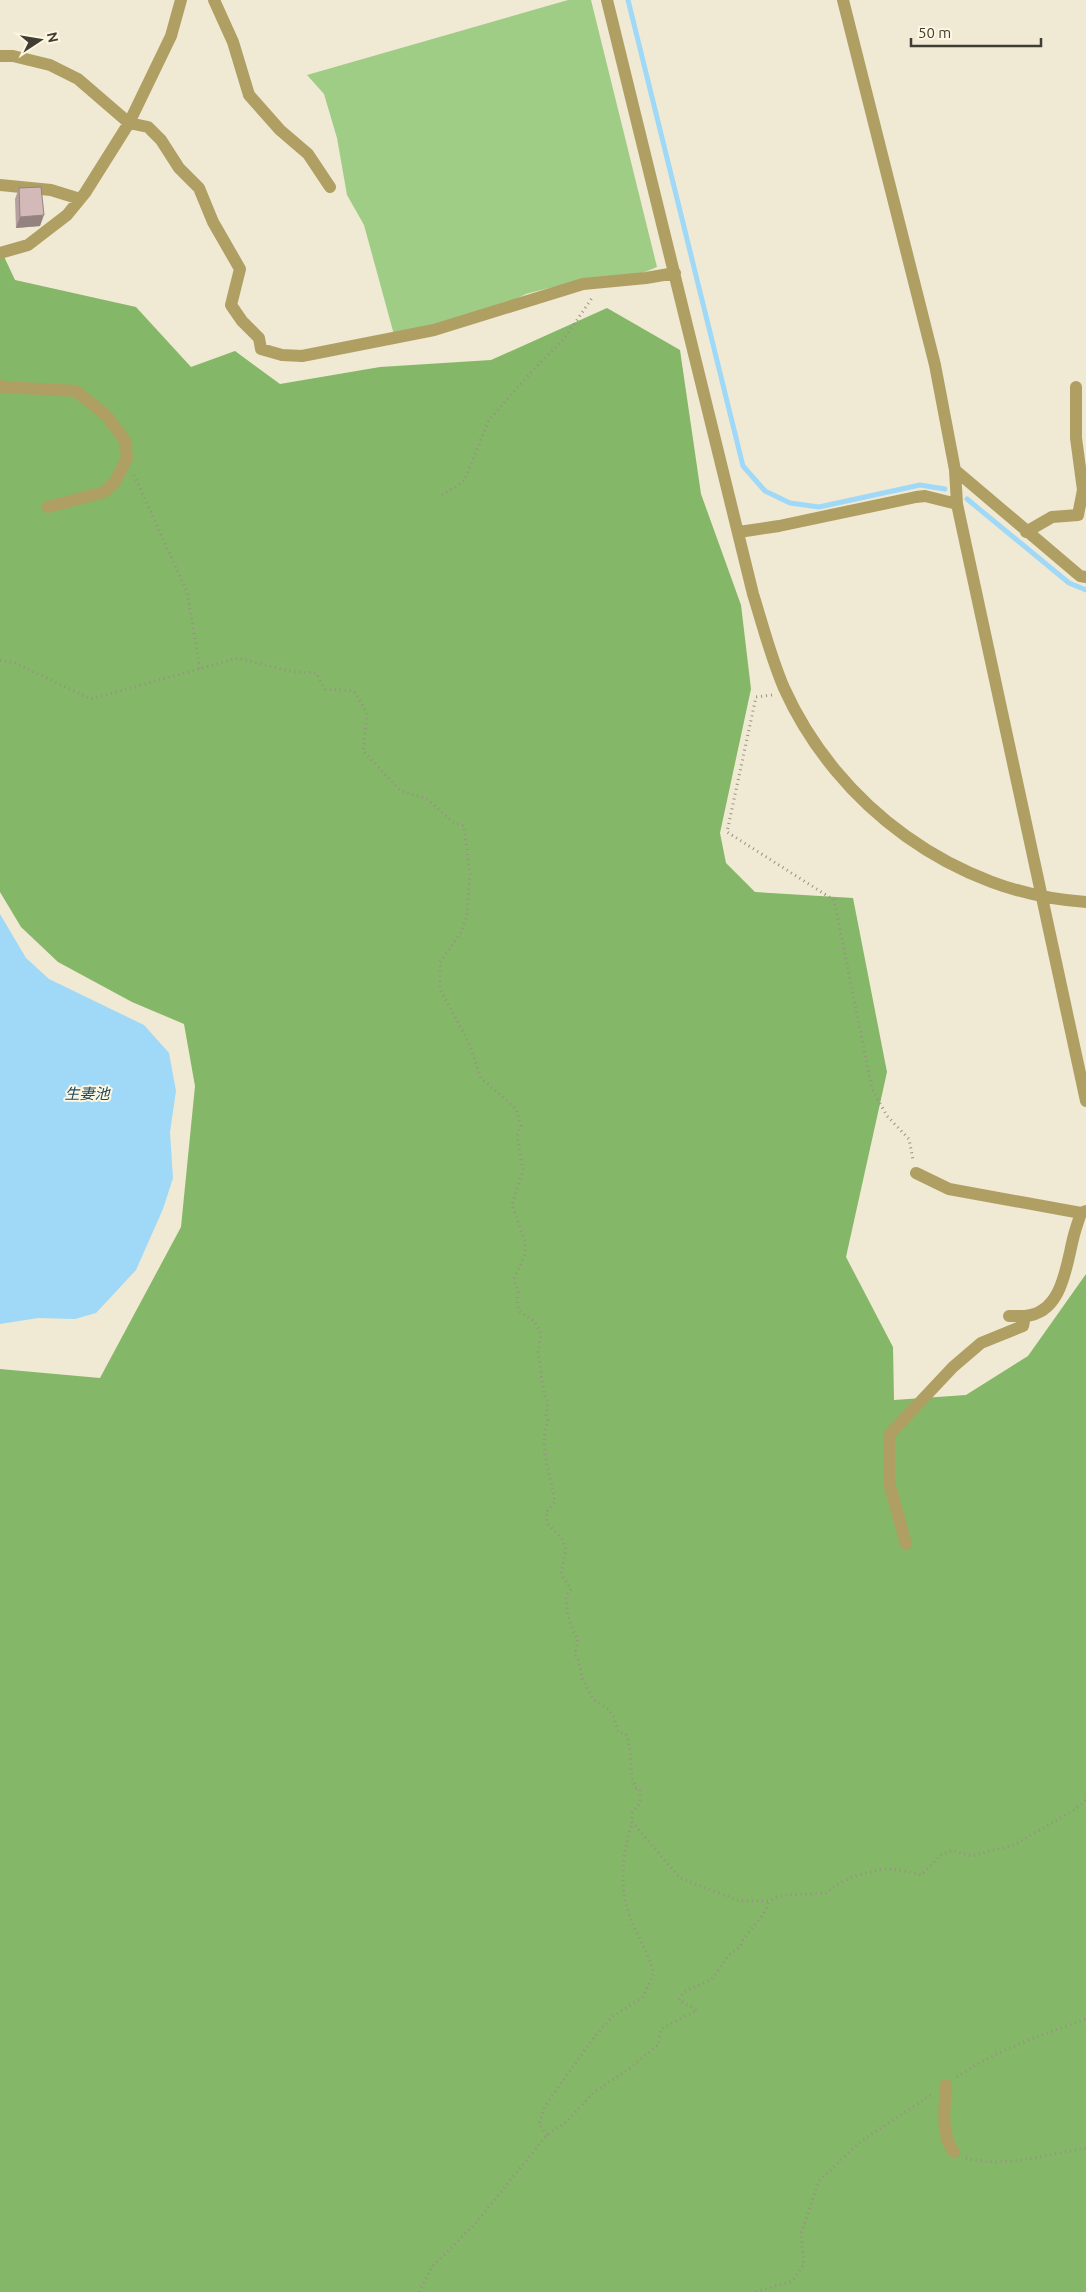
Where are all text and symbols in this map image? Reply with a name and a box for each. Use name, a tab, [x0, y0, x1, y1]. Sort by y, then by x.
north arrow	[15, 15, 65, 65]
scale bar	[911, 15, 1041, 47]
text: 50 m	[918, 24, 951, 41]
text: N	[44, 31, 62, 44]
water label: 生妻池	[64, 1085, 111, 1102]

